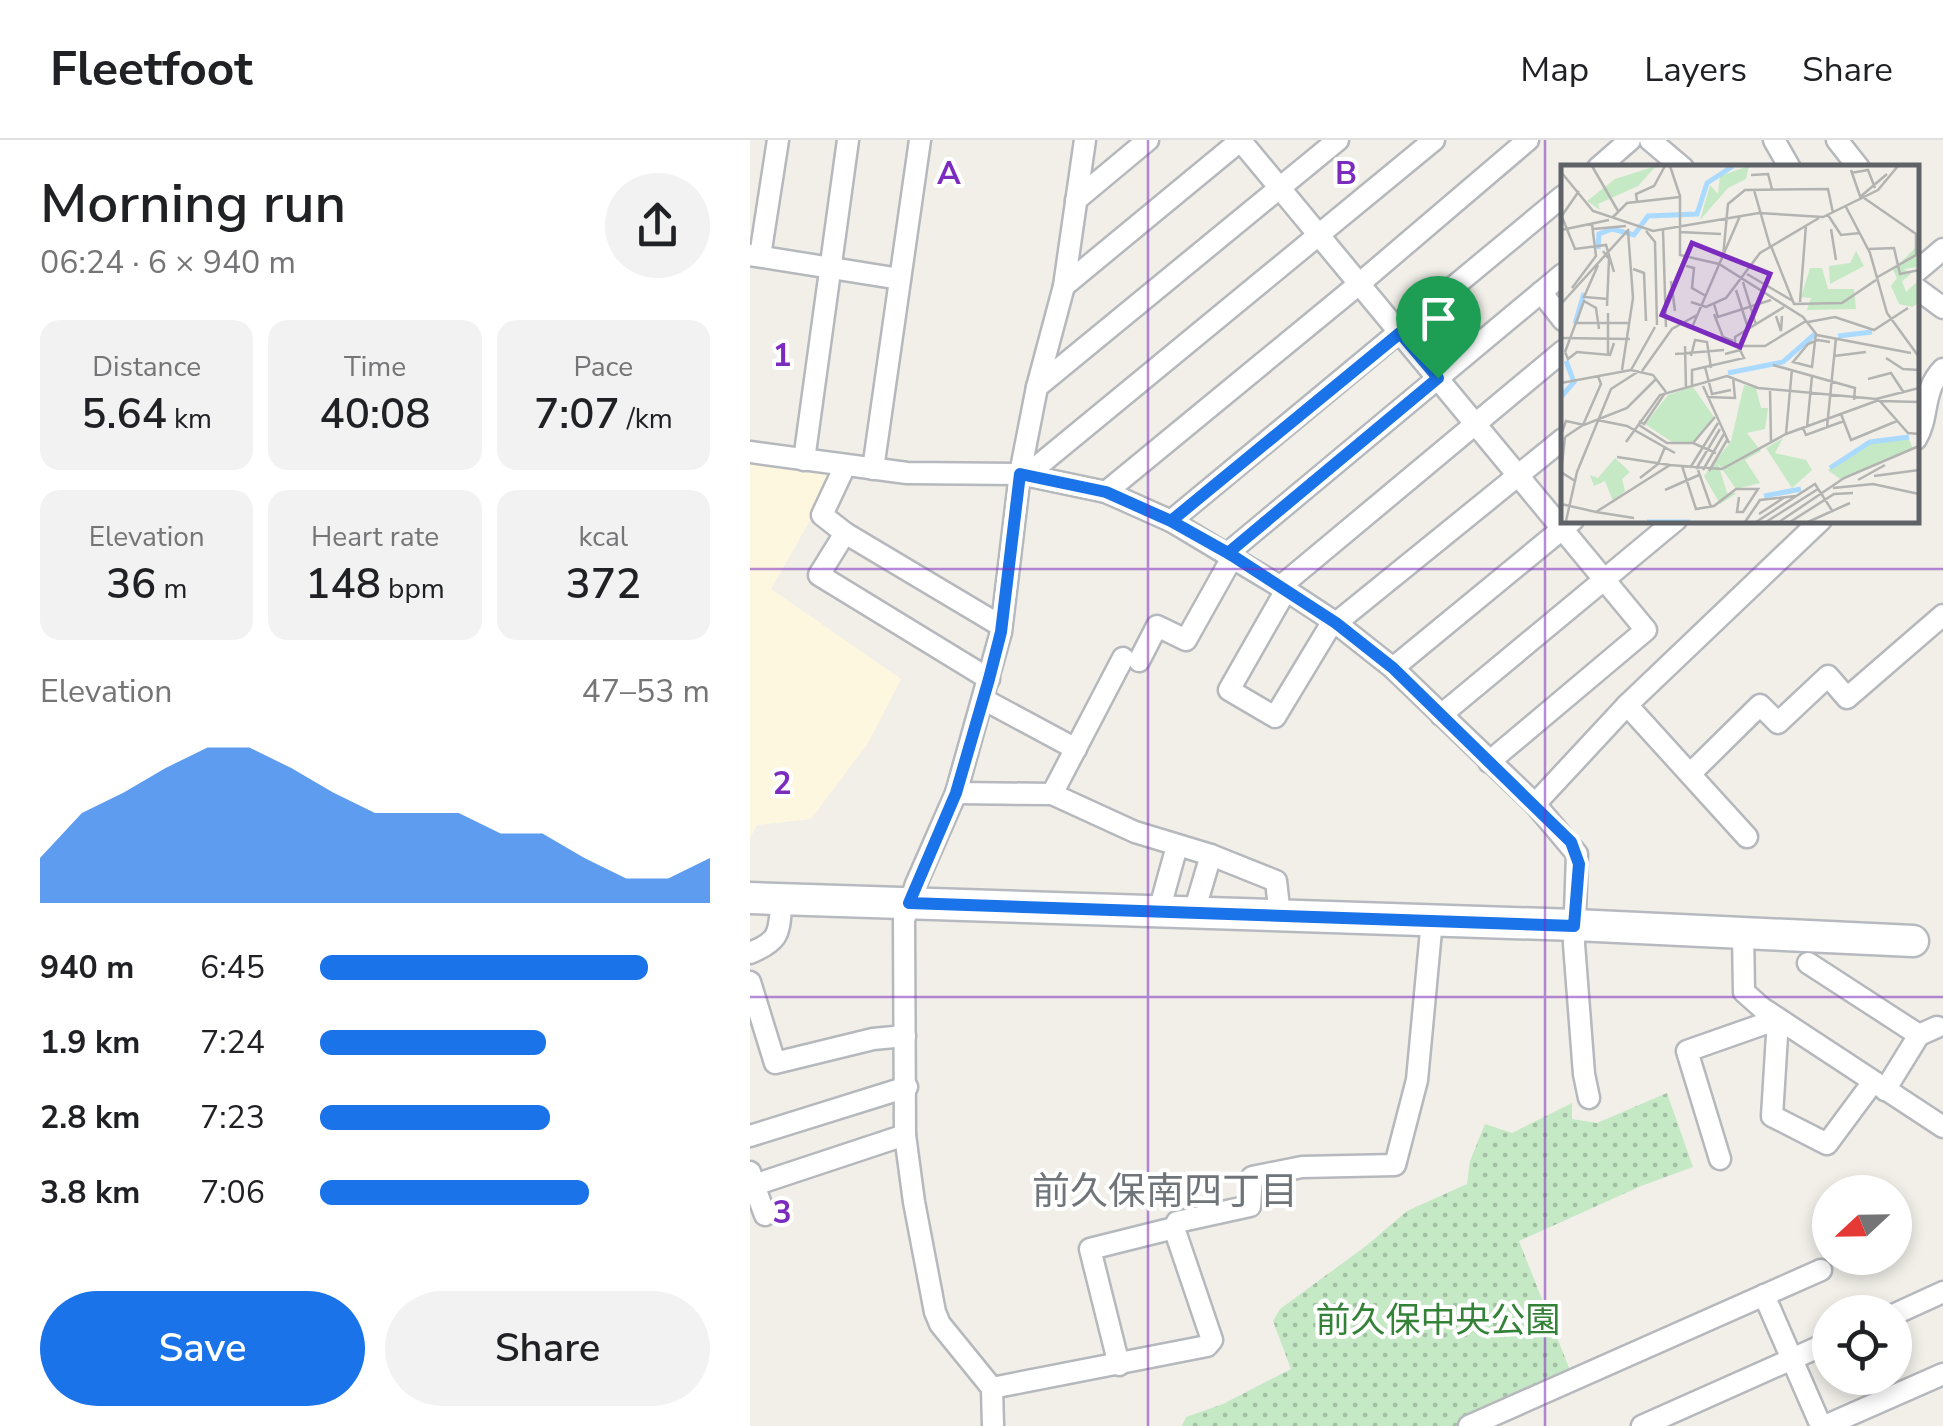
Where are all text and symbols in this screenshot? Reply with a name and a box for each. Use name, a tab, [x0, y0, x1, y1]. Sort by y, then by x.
text: Fleetfoot	[50, 36, 253, 102]
text: Map	[1520, 46, 1589, 93]
text: Layers	[1644, 46, 1747, 93]
text: Share	[1802, 46, 1893, 93]
text: A	[937, 152, 961, 195]
text: B	[1335, 152, 1357, 195]
inset map	[1561, 165, 1918, 522]
text: Morning run	[40, 166, 346, 241]
button: share	[605, 173, 710, 278]
text: 06:24 · 6 × 940 m	[40, 241, 296, 284]
pin	[1396, 276, 1481, 379]
icon: arrive	[1411, 291, 1466, 346]
text: 1	[772, 334, 792, 377]
text: Distance	[92, 348, 201, 386]
text: Time	[344, 348, 406, 386]
text: Pace	[574, 348, 633, 386]
text: 5.64	[81, 386, 167, 443]
text: 40:08	[320, 386, 430, 443]
text: 7:07	[534, 386, 620, 443]
text: km	[167, 400, 212, 438]
text: /km	[620, 400, 673, 438]
text: Elevation	[89, 518, 205, 556]
text: Heart rate	[311, 518, 439, 556]
text: kcal	[579, 518, 628, 556]
text: 36	[106, 556, 156, 613]
text: 148	[305, 556, 381, 613]
text: 372	[566, 556, 641, 613]
text: m	[156, 570, 187, 608]
text: bpm	[381, 570, 445, 608]
text: Elevation	[40, 670, 173, 713]
text: 47–53 m	[582, 670, 710, 713]
text: 2	[772, 762, 792, 805]
text: 940 m	[40, 946, 134, 989]
text: 6:45	[200, 946, 265, 989]
text: 1.9 km	[40, 1021, 140, 1064]
text: 7:24	[200, 1021, 265, 1064]
text: 2.8 km	[40, 1096, 140, 1139]
text: 7:23	[200, 1096, 265, 1139]
district label: 前久保南四丁目	[1032, 1166, 1298, 1217]
text: 3.8 km	[40, 1171, 140, 1214]
text: 7:06	[200, 1171, 265, 1214]
north arrow	[1812, 1175, 1912, 1275]
map controls	[1812, 1175, 1912, 1395]
text: 3	[772, 1191, 792, 1234]
button: Save	[40, 1291, 365, 1406]
button: Share	[385, 1291, 710, 1406]
button: locate	[1812, 1295, 1912, 1395]
park label: 前久保中央公園	[1315, 1297, 1561, 1344]

